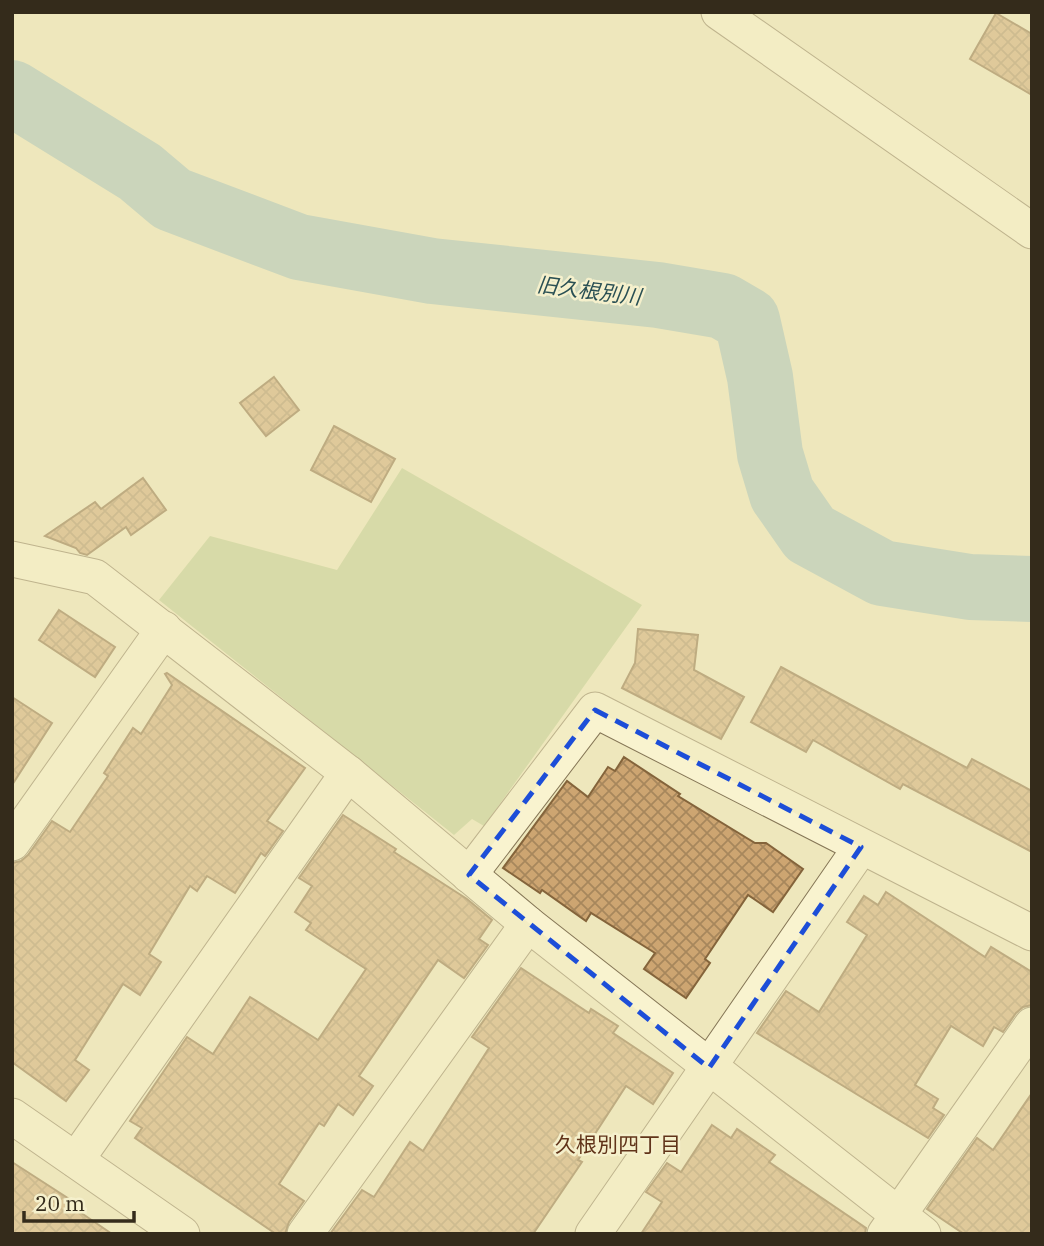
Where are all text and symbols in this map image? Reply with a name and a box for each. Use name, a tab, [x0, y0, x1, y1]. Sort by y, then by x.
water label: 旧久根別川	[535, 270, 645, 311]
district label: 久根別四丁目	[555, 1130, 681, 1158]
scale bar	[24, 1180, 135, 1224]
text: 20 m	[35, 1189, 85, 1217]

